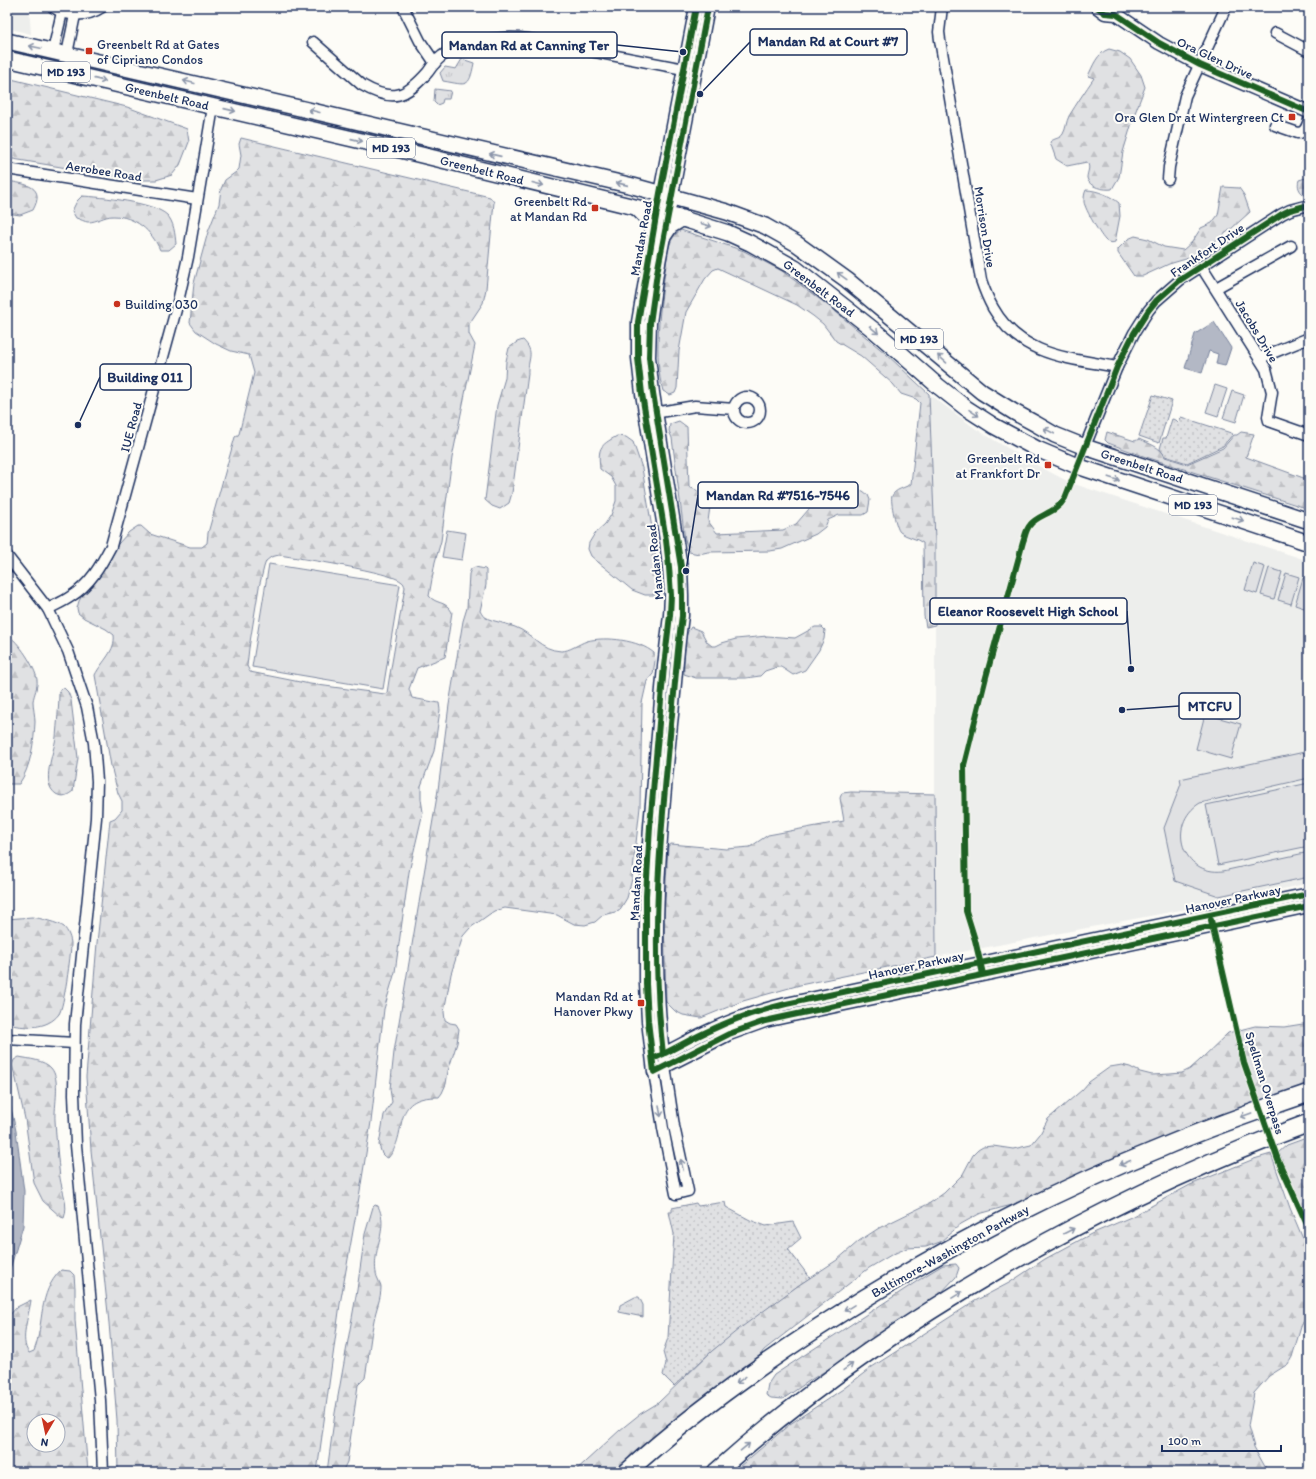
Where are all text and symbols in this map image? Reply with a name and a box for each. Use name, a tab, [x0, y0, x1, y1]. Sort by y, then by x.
callout: Mandan Rd at Court #7	[750, 29, 907, 55]
callout: Mandan Rd at Canning Ter	[442, 32, 617, 58]
text: Mandan Rd at Court #7	[758, 33, 898, 50]
street label: Ora Glen Drive	[1175, 34, 1255, 82]
place label: Greenbelt Rd at Gates of Cipriano Condos	[97, 37, 220, 67]
text: Mandan Rd at Canning Ter	[449, 37, 610, 54]
one-way arrow	[29, 42, 42, 50]
marker: Greenbelt Rd at Gates of Cipriano Condos	[84, 46, 94, 56]
road number: MD 193	[42, 62, 90, 82]
one-way arrow	[93, 77, 106, 85]
one-way arrow	[183, 78, 196, 86]
street label: Greenbelt Road	[123, 79, 211, 113]
one-way arrow	[223, 107, 236, 115]
one-way arrow	[308, 107, 321, 115]
place label: Ora Glen Dr at Wintergreen Ct	[1115, 110, 1284, 125]
marker: Ora Glen Dr at Wintergreen Ct	[1287, 112, 1297, 122]
one-way arrow	[350, 136, 363, 144]
road number: MD 193	[367, 138, 415, 158]
one-way arrow	[489, 150, 502, 158]
street label: Greenbelt Road	[439, 152, 525, 188]
street label: Aerobee Road	[65, 158, 143, 184]
one-way arrow	[531, 180, 544, 188]
one-way arrow	[615, 180, 628, 187]
street label: Morrison Drive	[971, 185, 999, 269]
place label: Greenbelt Rd at Mandan Rd	[510, 194, 587, 224]
street label: Mandan Road	[627, 199, 655, 277]
marker: Greenbelt Rd at Mandan Rd	[590, 203, 600, 213]
street label: Frankfort Drive	[1167, 220, 1247, 280]
one-way arrow	[699, 222, 712, 229]
street label: Greenbelt Road	[780, 256, 858, 320]
one-way arrow	[836, 272, 847, 280]
place label: Building 030	[125, 297, 198, 312]
street label: Jacobs Drive	[1232, 297, 1282, 365]
marker: Building 030	[112, 299, 122, 309]
one-way arrow	[869, 326, 880, 335]
road number: MD 193	[895, 329, 943, 349]
one-way arrow	[937, 355, 947, 364]
callout: Building 011	[100, 364, 191, 390]
text: Building 011	[107, 369, 183, 386]
street label: IUE Road	[117, 400, 145, 454]
one-way arrow	[969, 409, 980, 417]
one-way arrow	[1043, 427, 1055, 435]
street label: Greenbelt Road	[1099, 446, 1185, 486]
place label: Greenbelt Rd at Frankfort Dr	[955, 451, 1040, 481]
marker: Greenbelt Rd at Frankfort Dr	[1043, 460, 1053, 470]
one-way arrow	[1107, 476, 1120, 483]
callout: Mandan Rd #7516-7546	[698, 482, 858, 508]
text: Mandan Rd #7516-7546	[706, 487, 851, 504]
road number: MD 193	[1169, 495, 1217, 515]
one-way arrow	[1231, 516, 1244, 523]
street label: Mandan Road	[644, 523, 666, 601]
callout: Eleanor Roosevelt High School	[930, 598, 1127, 624]
text: Eleanor Roosevelt High School	[938, 603, 1119, 620]
callout: MTCFU	[1179, 693, 1240, 719]
text: MTCFU	[1188, 698, 1232, 715]
street label: Mandan Road	[627, 844, 645, 922]
street label: Hanover Parkway	[1184, 882, 1282, 916]
street label: Hanover Parkway	[867, 948, 965, 982]
place label: Mandan Rd at Hanover Pkwy	[554, 989, 633, 1019]
marker: Mandan Rd at Hanover Pkwy	[636, 998, 646, 1008]
street label: Spellman Overpass	[1242, 1030, 1288, 1136]
one-way arrow	[656, 1104, 664, 1117]
one-way arrow	[1239, 1112, 1252, 1119]
one-way arrow	[677, 1159, 685, 1172]
one-way arrow	[1120, 1160, 1132, 1167]
street label: Baltimore-Washington Parkway	[869, 1201, 1031, 1301]
one-way arrow	[1063, 1227, 1075, 1234]
one-way arrow	[951, 1291, 962, 1299]
one-way arrow	[844, 1304, 855, 1312]
one-way arrow	[843, 1363, 854, 1371]
one-way arrow	[736, 1376, 747, 1384]
north arrow	[26, 1413, 66, 1453]
scale bar	[1162, 1427, 1281, 1453]
text: 100 m	[1168, 1434, 1201, 1448]
text: N	[40, 1435, 49, 1449]
one-way arrow	[740, 1442, 751, 1451]

